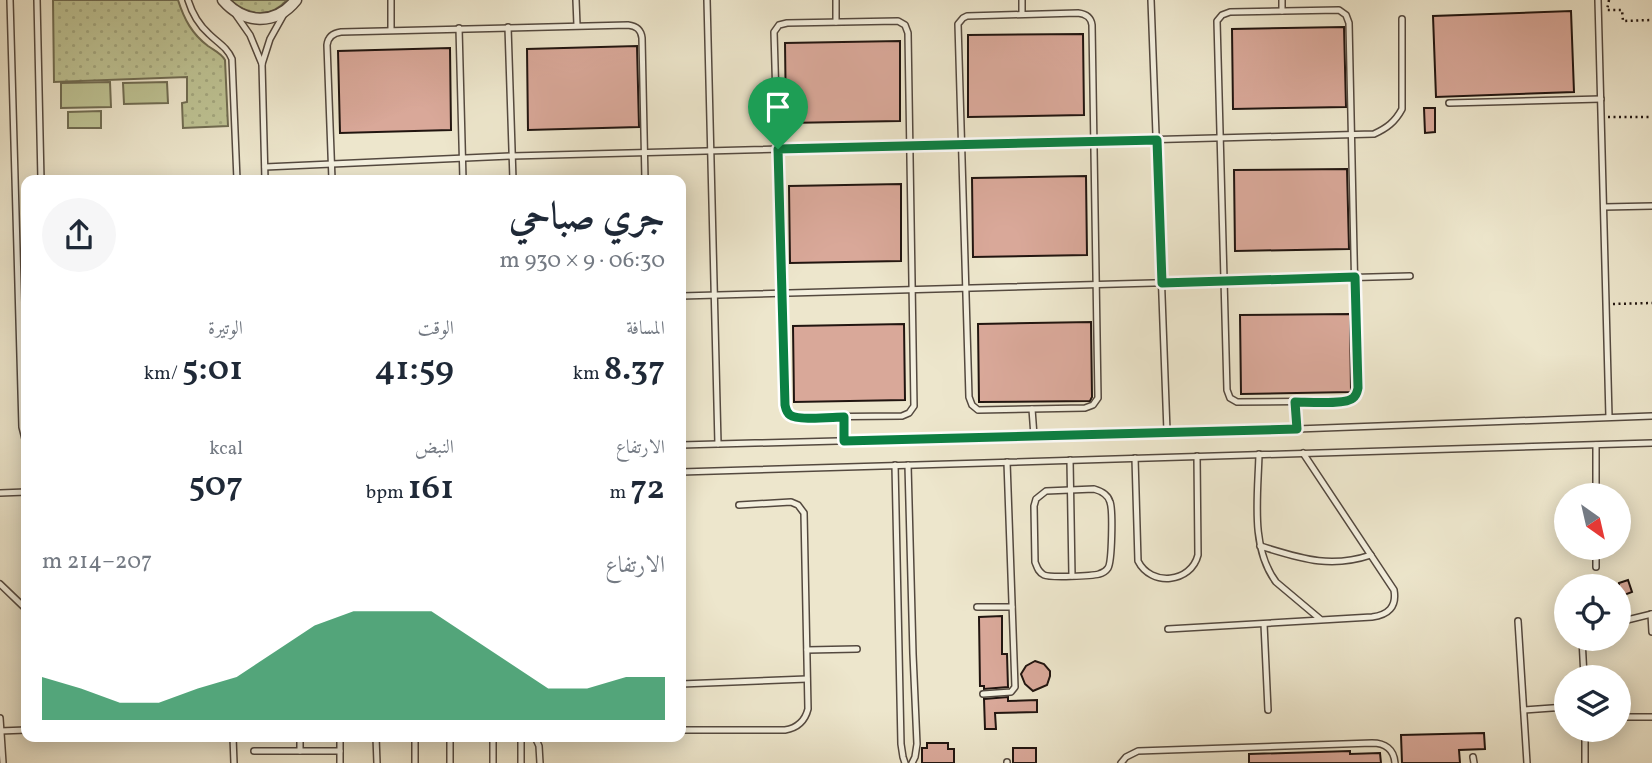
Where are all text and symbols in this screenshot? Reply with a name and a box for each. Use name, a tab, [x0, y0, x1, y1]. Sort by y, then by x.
pin	[748, 77, 808, 149]
icon: arrive	[759, 88, 797, 126]
text: جري صباحي	[509, 192, 665, 245]
button: share	[42, 198, 116, 272]
text: 06:30 · 9 × 930 m	[500, 245, 665, 277]
text: الوتيرة	[208, 316, 243, 342]
text: الوقت	[418, 316, 454, 342]
text: المسافة	[626, 316, 665, 342]
text: 5:01	[182, 346, 243, 394]
text: 41:59	[374, 346, 454, 394]
text: 8.37	[604, 346, 665, 394]
text: /km	[144, 361, 182, 387]
text: km	[573, 361, 604, 387]
text: النبض	[415, 435, 454, 461]
text: الارتفاع	[616, 435, 665, 461]
text: kcal	[209, 436, 243, 462]
text: 507	[188, 462, 243, 510]
text: 161	[408, 465, 454, 513]
text: 72	[630, 465, 665, 513]
text: bpm	[366, 480, 408, 506]
text: m	[610, 480, 630, 506]
north arrow	[1554, 483, 1631, 560]
map controls	[1554, 483, 1631, 742]
text: 207–214 m	[42, 546, 152, 578]
text: الارتفاع	[605, 550, 665, 582]
button: locate	[1554, 574, 1631, 651]
button: layers	[1554, 665, 1631, 742]

